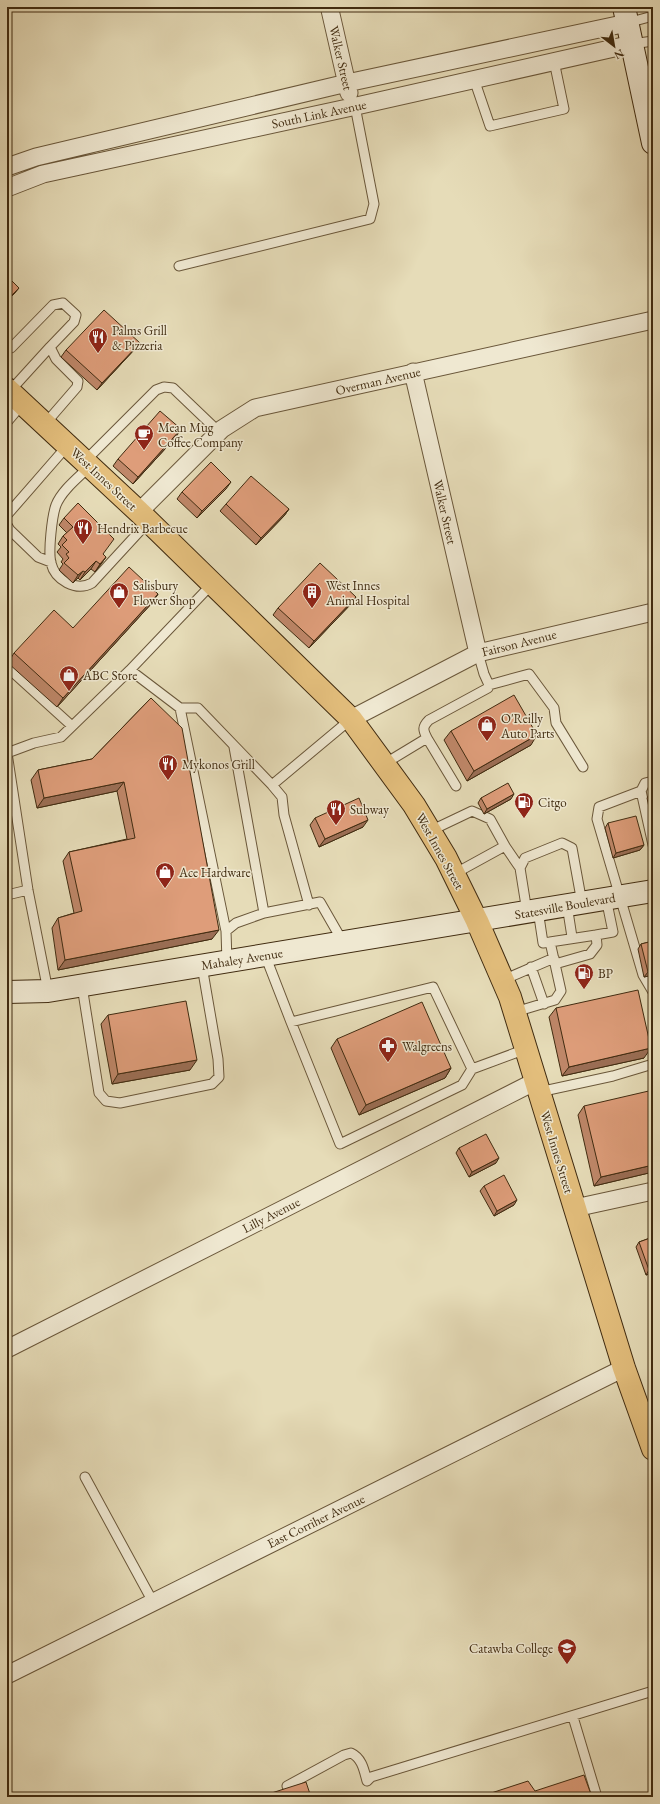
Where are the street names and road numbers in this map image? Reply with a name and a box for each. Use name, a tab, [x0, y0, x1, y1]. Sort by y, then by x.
street label: Walker Street	[325, 24, 357, 92]
street label: South Link Avenue	[270, 96, 368, 132]
street label: Overman Avenue	[334, 363, 422, 399]
street label: West Innes Street	[67, 444, 141, 514]
street label: Walker Street	[429, 478, 461, 546]
street label: Fairson Avenue	[480, 626, 558, 660]
street label: West Innes Street	[412, 810, 468, 892]
street label: Statesville Boulevard	[513, 889, 617, 923]
street label: Mahaley Avenue	[200, 944, 284, 974]
street label: West Innes Street	[536, 1109, 578, 1195]
street label: Lilly Avenue	[239, 1193, 303, 1237]
street label: East Corriher Avenue	[264, 1490, 368, 1552]

